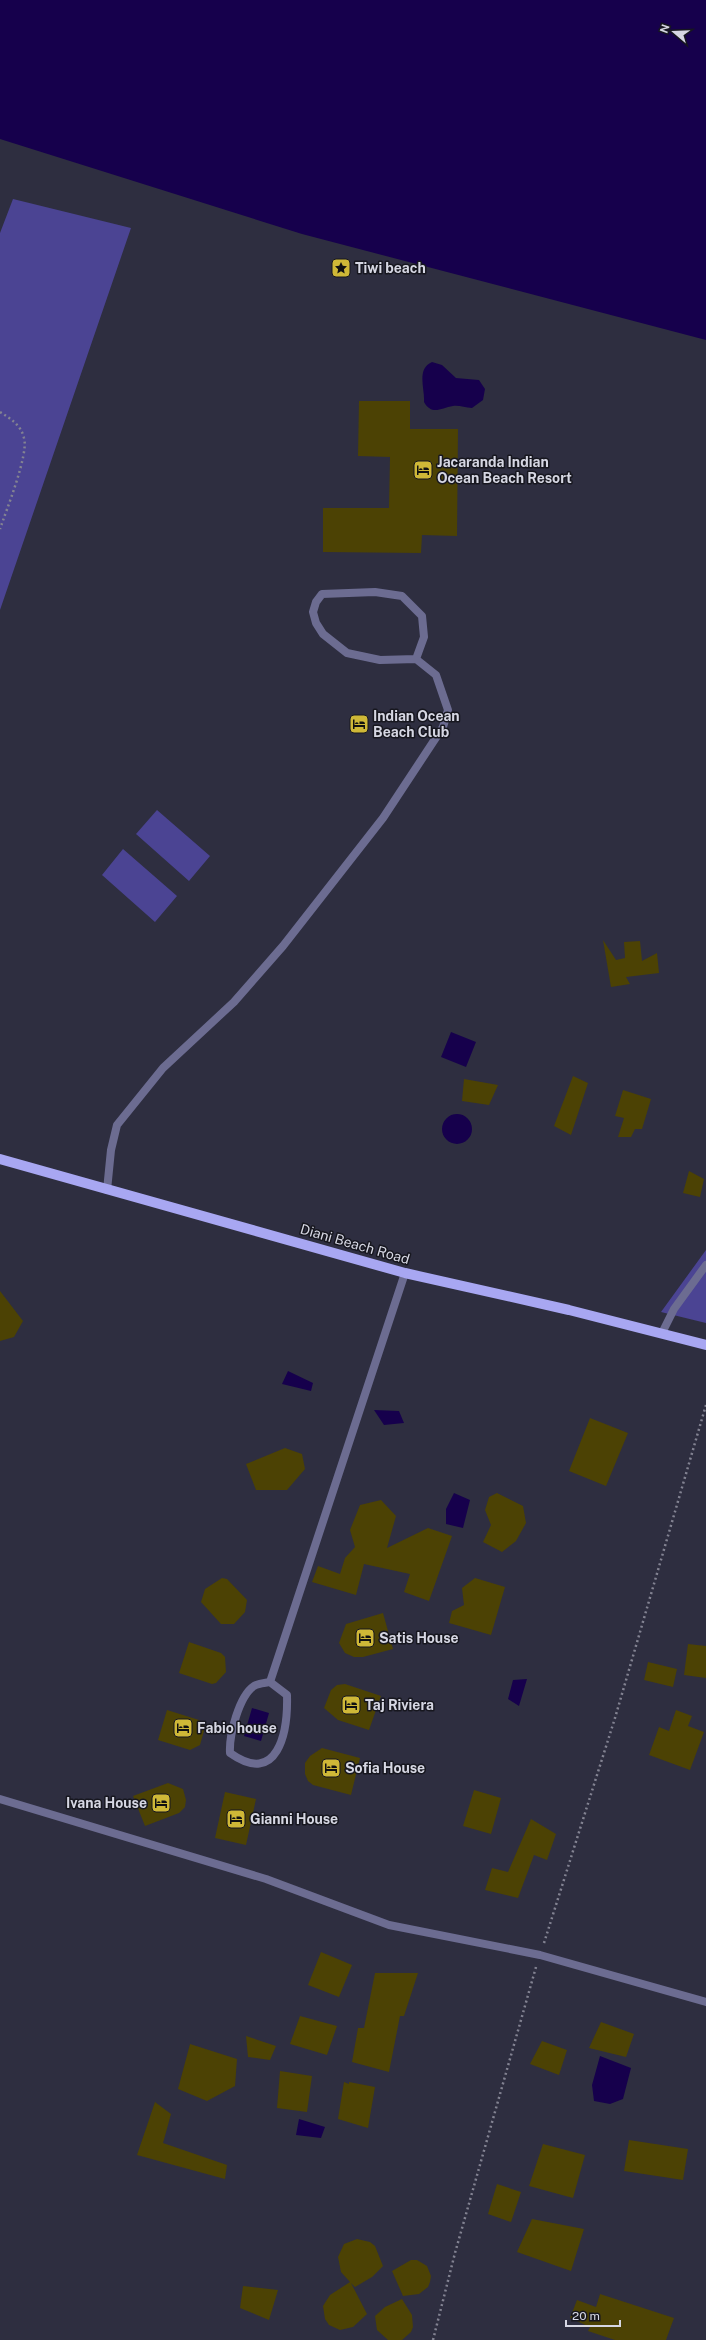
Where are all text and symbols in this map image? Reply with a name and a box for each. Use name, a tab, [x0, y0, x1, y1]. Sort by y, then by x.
north arrow	[654, 12, 694, 52]
text: N	[657, 23, 672, 35]
place icon: Tiwi beach	[330, 257, 352, 279]
place label: Tiwi beach	[355, 260, 426, 276]
place label: Jacaranda Indian Ocean Beach Resort	[437, 454, 572, 486]
hotel icon: Jacaranda Indian Ocean Beach Resort	[412, 459, 434, 481]
place label: Indian Ocean Beach Club	[373, 708, 460, 740]
hotel icon: Indian Ocean Beach Club	[348, 713, 370, 735]
street label: Diani Beach Road	[298, 1221, 412, 1267]
hotel icon: Satis House	[354, 1627, 376, 1649]
place label: Satis House	[379, 1630, 459, 1646]
hotel icon: Taj Riviera	[340, 1694, 362, 1716]
place label: Taj Riviera	[365, 1697, 434, 1713]
hotel icon: Fabio house	[172, 1717, 194, 1739]
place label: Fabio house	[197, 1720, 277, 1736]
hotel icon: Sofia House	[320, 1757, 342, 1779]
place label: Sofia House	[345, 1760, 425, 1776]
hotel icon: Ivana House	[150, 1792, 172, 1814]
place label: Ivana House	[66, 1795, 147, 1811]
hotel icon: Gianni House	[225, 1808, 247, 1830]
place label: Gianni House	[250, 1811, 338, 1827]
scale bar	[566, 2302, 620, 2328]
text: 20 m	[572, 2309, 600, 2323]

